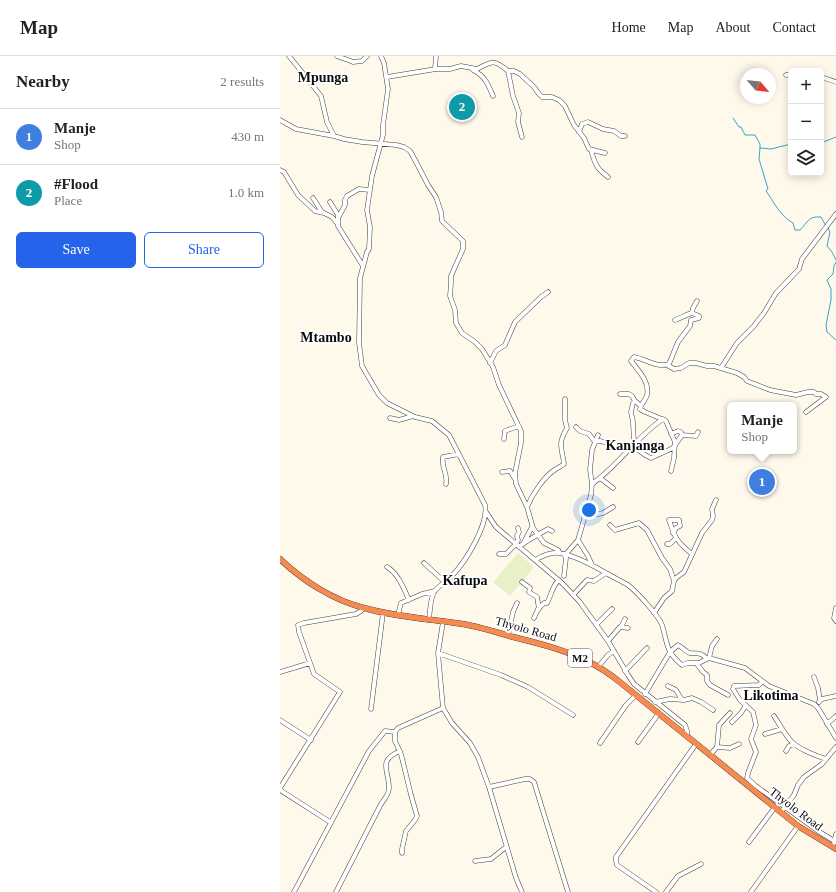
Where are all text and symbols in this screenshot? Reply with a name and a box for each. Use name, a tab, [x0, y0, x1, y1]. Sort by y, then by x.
text: Map	[20, 17, 58, 38]
text: Home	[612, 20, 646, 35]
text: Map	[668, 20, 693, 35]
text: About	[715, 20, 750, 35]
text: Contact	[772, 20, 816, 35]
north arrow	[740, 68, 776, 104]
map controls	[788, 68, 824, 176]
button: +	[788, 68, 824, 104]
district label: Mpunga	[298, 70, 348, 85]
text: Nearby	[16, 72, 70, 91]
text: 2 results	[220, 74, 264, 89]
pin: 2	[449, 92, 475, 122]
button: −	[788, 104, 824, 140]
text: Manje	[54, 120, 96, 136]
text: 1	[26, 129, 32, 144]
text: 430 m	[231, 129, 264, 144]
text: Shop	[54, 137, 81, 152]
button: layers	[788, 140, 824, 176]
text: #Flood	[54, 176, 98, 192]
text: 2	[26, 185, 32, 200]
text: 1.0 km	[228, 185, 264, 200]
text: Place	[54, 193, 82, 208]
button: Save	[16, 232, 136, 268]
button: Share	[144, 232, 264, 268]
district label: Mtambo	[300, 330, 352, 345]
popup	[727, 402, 797, 454]
text: Manje	[741, 412, 783, 428]
text: Shop	[741, 429, 768, 444]
district label: Kanjanga	[605, 438, 665, 453]
pin: 1	[749, 467, 775, 497]
your location	[579, 500, 599, 520]
district label: Kafupa	[442, 573, 488, 588]
street label: Thyolo Road	[494, 614, 558, 644]
road number: M2	[568, 649, 592, 667]
district label: Likotima	[743, 688, 799, 703]
street label: Thyolo Road	[767, 784, 825, 834]

